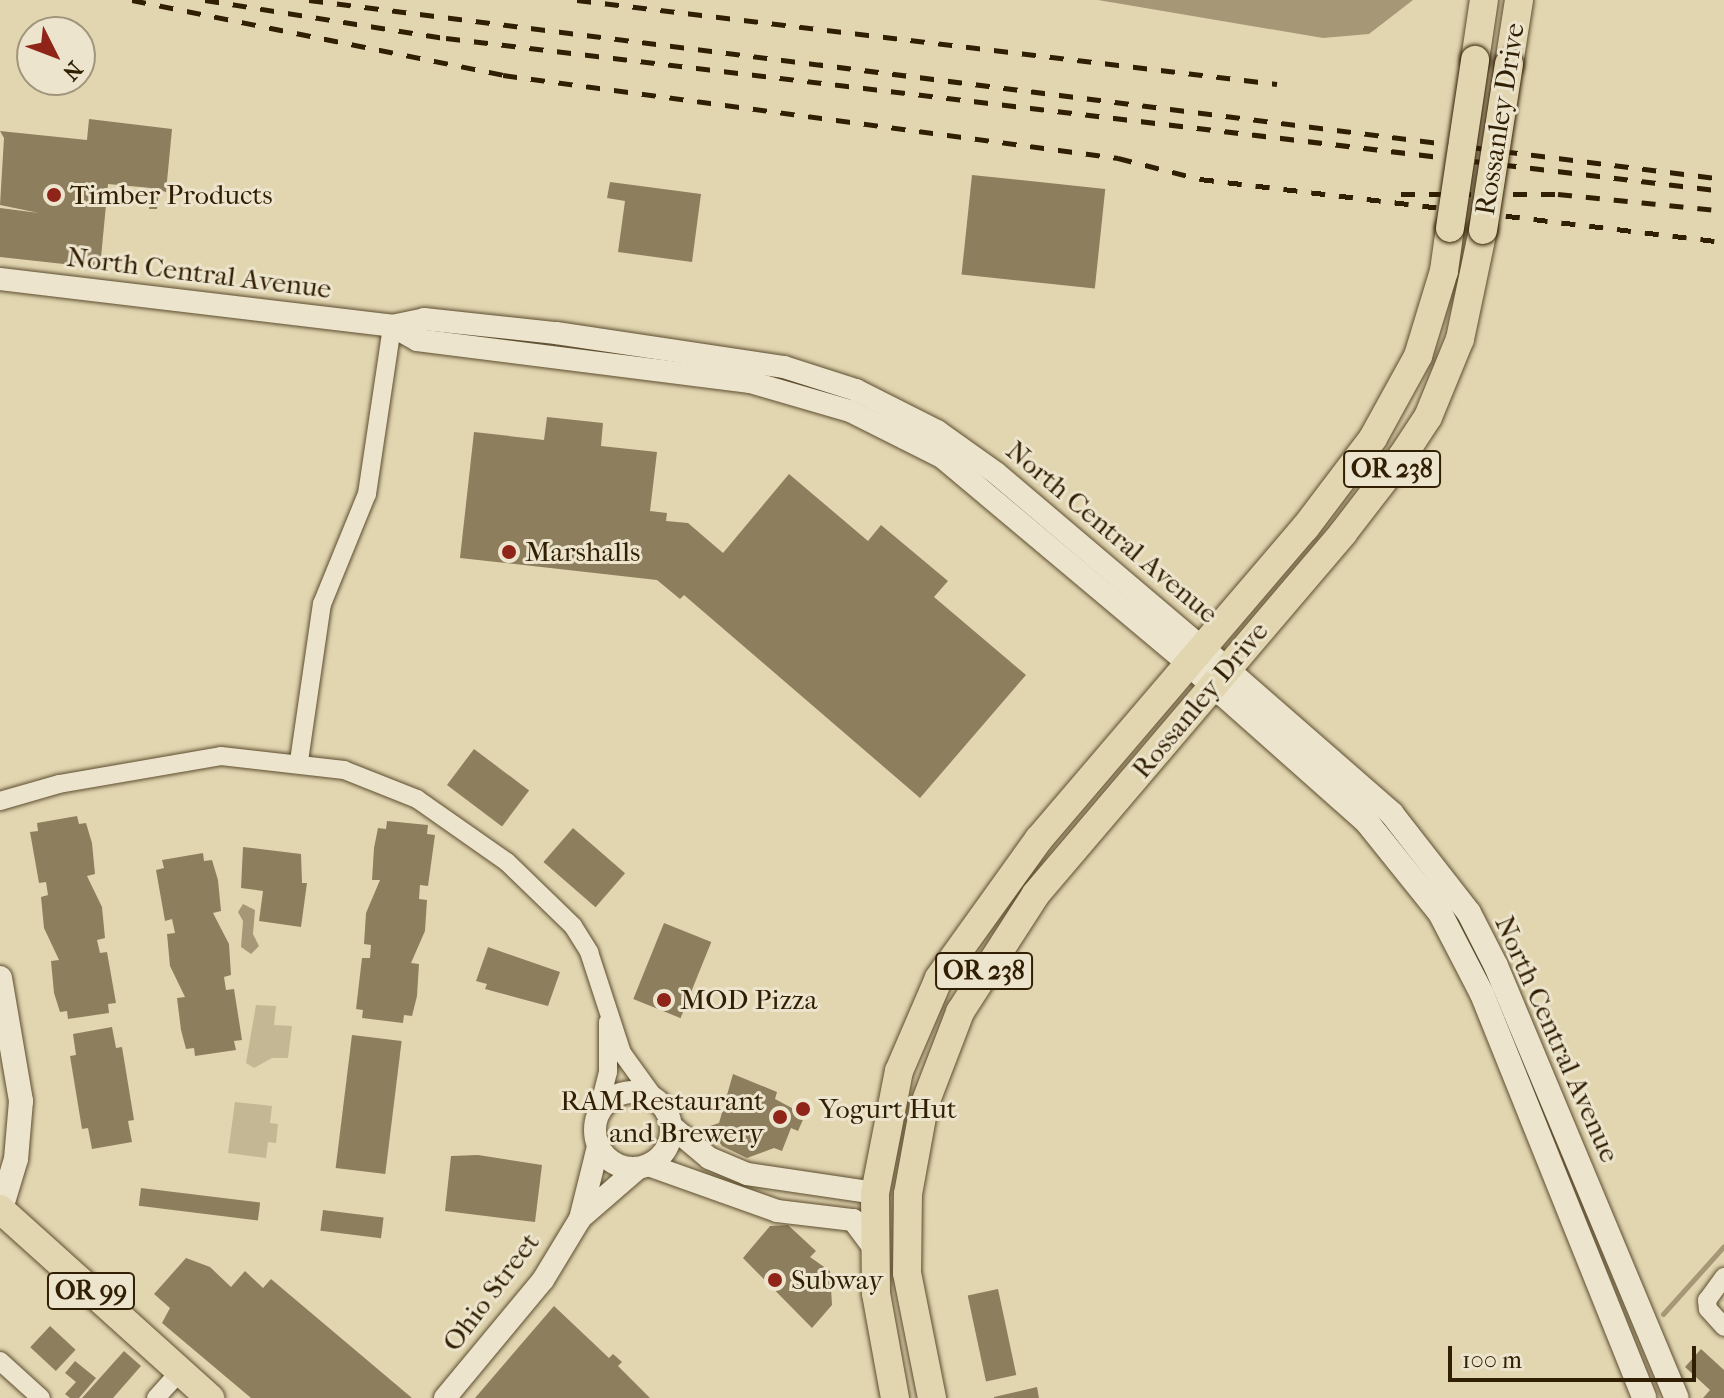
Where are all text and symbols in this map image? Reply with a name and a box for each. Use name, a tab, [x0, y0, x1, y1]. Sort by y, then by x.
north arrow	[16, 16, 96, 96]
street label: Rossanley Drive	[1468, 20, 1532, 218]
text: N	[57, 56, 88, 86]
place label: Timber Products	[70, 178, 273, 212]
marker: Timber Products	[45, 186, 63, 204]
street label: North Central Avenue	[65, 240, 333, 306]
street label: North Central Avenue	[999, 434, 1225, 630]
road number: OR 238	[1342, 447, 1442, 491]
place label: Marshalls	[525, 535, 640, 569]
marker: Marshalls	[500, 543, 518, 561]
street label: Rossanley Drive	[1125, 615, 1275, 785]
street label: North Central Avenue	[1488, 911, 1626, 1167]
road number: OR 238	[934, 949, 1034, 993]
place label: MOD Pizza	[680, 983, 817, 1017]
marker: MOD Pizza	[655, 991, 673, 1009]
place label: RAM Restaurant and Brewery	[560, 1084, 764, 1150]
place label: Yogurt Hut	[819, 1092, 957, 1126]
marker: Yogurt Hut	[794, 1100, 812, 1118]
marker: RAM Restaurant and Brewery	[771, 1108, 789, 1126]
street label: Ohio Street	[435, 1226, 547, 1358]
place label: Subway	[791, 1263, 883, 1297]
road number: OR 99	[45, 1269, 137, 1313]
marker: Subway	[766, 1271, 784, 1289]
scale bar	[1452, 1330, 1700, 1380]
text: 100 m	[1462, 1346, 1522, 1374]

